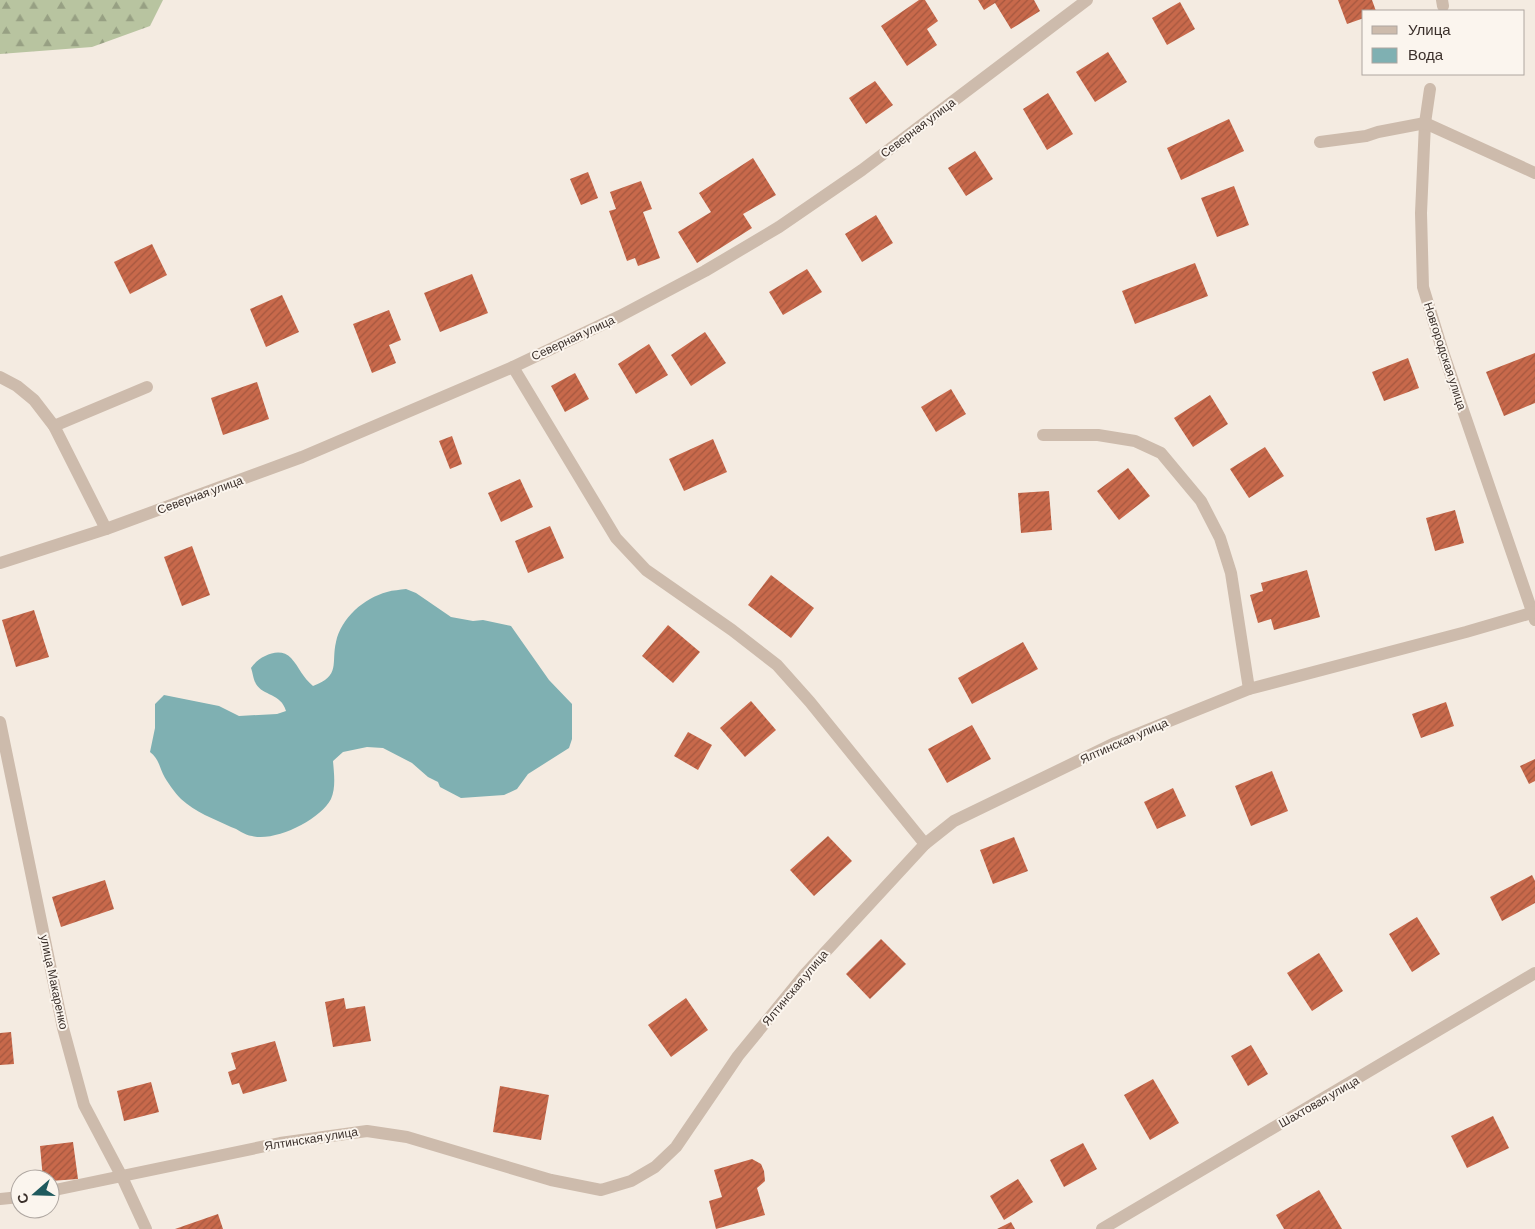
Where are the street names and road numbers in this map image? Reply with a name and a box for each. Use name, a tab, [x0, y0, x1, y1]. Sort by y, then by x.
street label: Северная улица	[877, 94, 958, 161]
street label: Новгородская улица	[1421, 300, 1470, 412]
street label: Северная улица	[529, 312, 617, 363]
street label: Северная улица	[155, 472, 245, 517]
street label: Ялтинская улица	[1078, 714, 1170, 767]
street label: улица Макаренко	[37, 933, 72, 1031]
street label: Ялтинская улица	[758, 946, 831, 1029]
street label: Шахтовая улица	[1276, 1072, 1362, 1131]
street label: Ялтинская улица	[263, 1124, 359, 1153]

